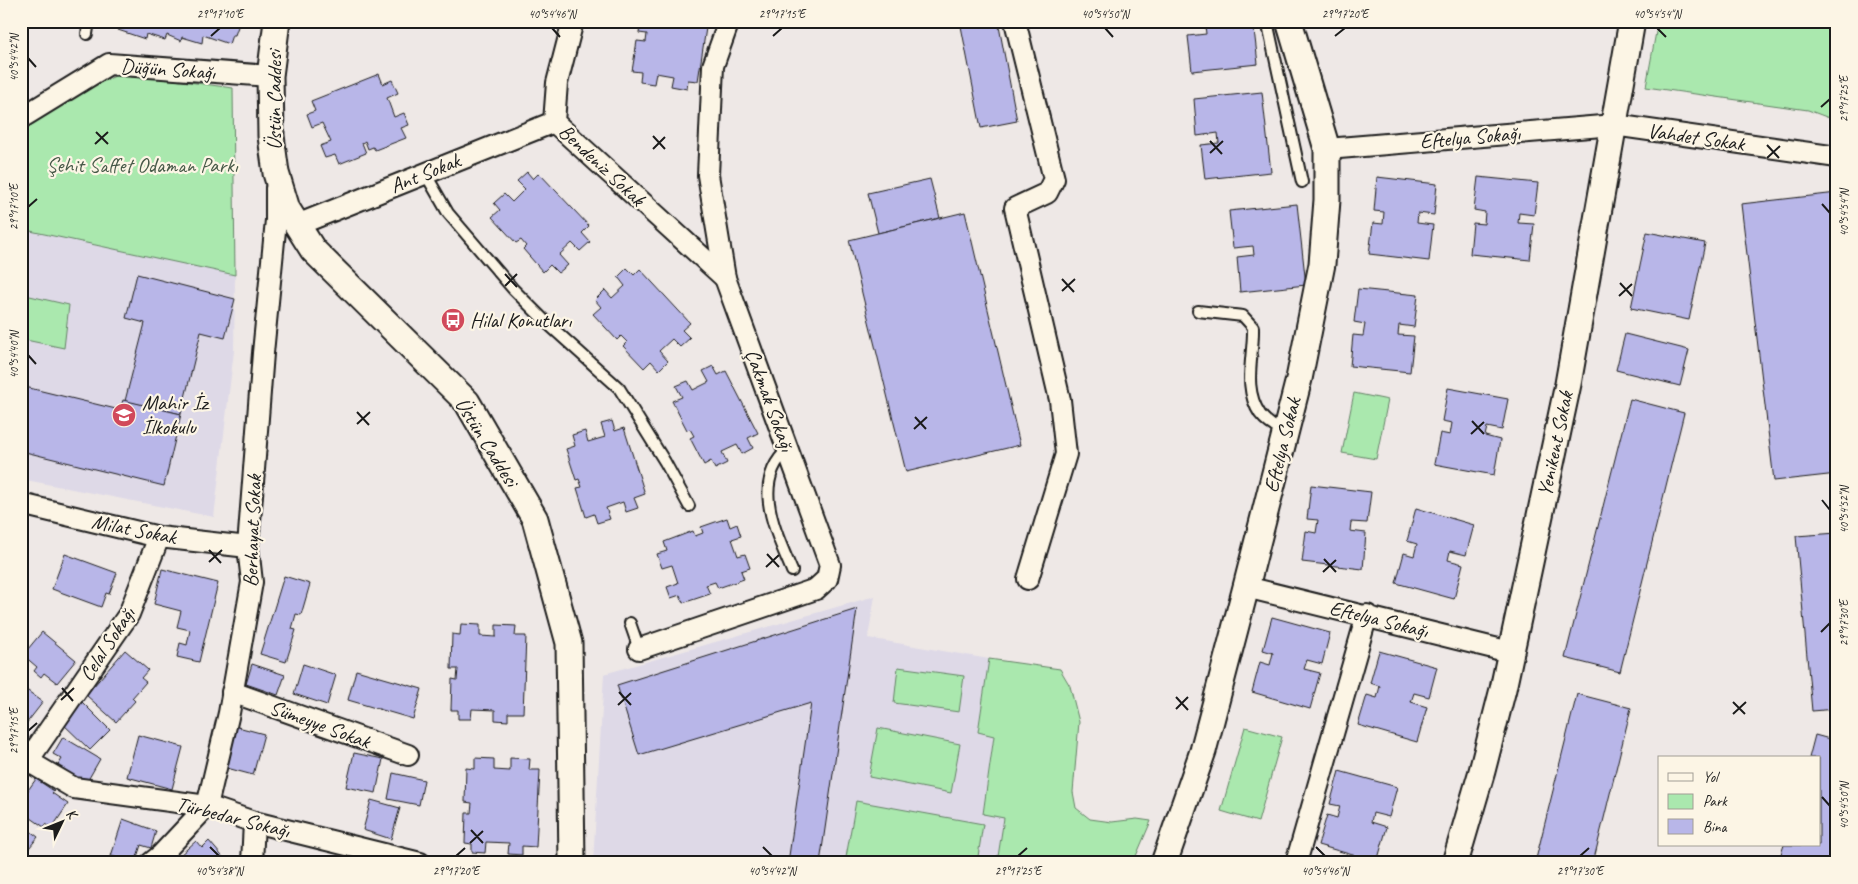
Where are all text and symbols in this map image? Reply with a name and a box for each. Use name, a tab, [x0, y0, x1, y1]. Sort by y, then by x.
text: 29°17'10"E	[197, 6, 245, 22]
text: 40°54'46"N	[528, 6, 577, 22]
text: 29°17'15"E	[759, 6, 807, 22]
text: 40°54'50"N	[1081, 6, 1130, 22]
text: 29°17'20"E	[1322, 6, 1370, 22]
text: 40°54'54"N	[1633, 6, 1682, 22]
text: 40°54'42"N	[6, 33, 22, 82]
street label: Üstün Caddesi	[261, 47, 287, 150]
street label: Düğün Sokağı	[120, 53, 217, 85]
text: 29°17'25"E	[1836, 74, 1852, 122]
street label: Vahdet Sokak	[1646, 117, 1747, 157]
street label: Bendeniz Sokak	[553, 118, 652, 212]
street label: Eftelya Sokağı	[1419, 120, 1522, 154]
street label: Ant Sokak	[386, 146, 466, 199]
park label: Şehit Saffet Odaman Parkı	[46, 152, 239, 178]
text: 29°17'10"E	[6, 182, 22, 230]
text: 40°54'54"N	[1836, 188, 1852, 237]
bus stop icon: Hilal Konutları	[440, 307, 466, 333]
place label: Hilal Konutları	[470, 307, 572, 333]
text: 40°54'40"N	[6, 330, 22, 379]
street label: Çakmak Sokağı	[740, 345, 801, 456]
street label: Yenikent Sokak	[1531, 388, 1579, 499]
place label: Mahir İz İlkokulu	[142, 390, 210, 440]
street label: Üstün Caddesi	[449, 393, 526, 494]
street label: Eftelya Sokak	[1258, 393, 1307, 495]
school or university icon: Mahir İz İlkokulu	[111, 402, 137, 428]
street label: Berhayat Sokak	[237, 473, 267, 588]
text: 40°54'52"N	[1836, 485, 1852, 534]
street label: Milat Sokak	[90, 508, 181, 550]
street label: Eftelya Sokağı	[1327, 594, 1432, 644]
text: 29°17'30"E	[1836, 598, 1852, 646]
street label: Celal Sokağı	[73, 601, 141, 686]
street label: Sümeyye Sokak	[266, 694, 375, 755]
text: 29°17'15"E	[6, 706, 22, 754]
legend	[1658, 756, 1820, 846]
text: Yol	[1703, 768, 1720, 787]
text: 40°54'50"N	[1836, 781, 1852, 830]
street label: Türbedar Sokağı	[174, 790, 293, 844]
text: Park	[1703, 792, 1728, 811]
north arrow	[38, 796, 88, 846]
text: K	[62, 805, 82, 824]
text: Bina	[1703, 818, 1728, 837]
text: 40°54'38"N	[195, 863, 244, 879]
text: 29°17'20"E	[433, 863, 481, 879]
text: 40°54'42"N	[748, 863, 797, 879]
text: 29°17'25"E	[995, 863, 1043, 879]
text: 40°54'46"N	[1301, 863, 1350, 879]
text: 29°17'30"E	[1557, 863, 1605, 879]

